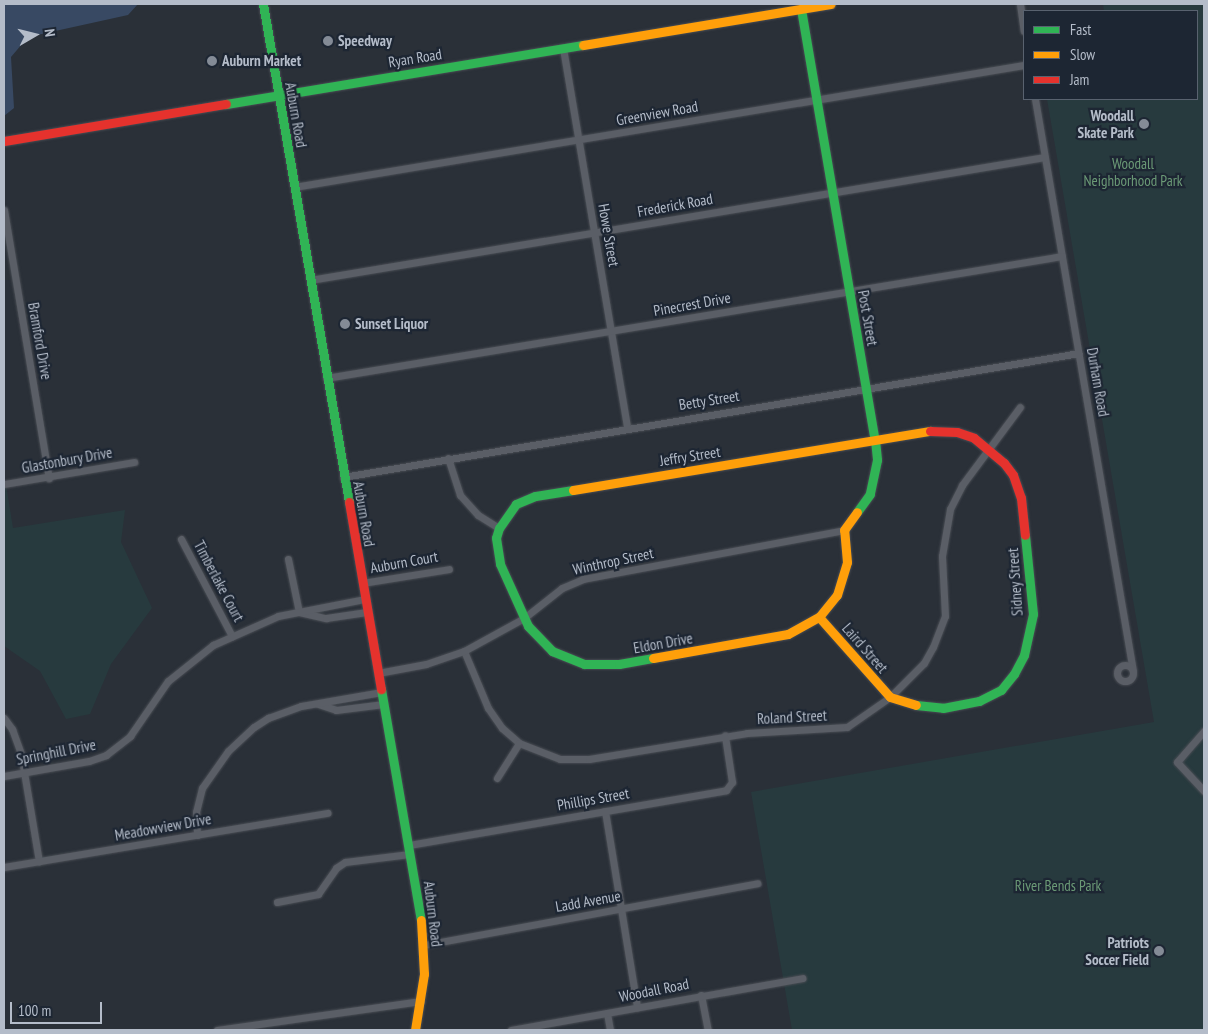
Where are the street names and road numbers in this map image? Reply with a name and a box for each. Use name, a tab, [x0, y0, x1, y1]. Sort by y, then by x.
street label: Ryan Road	[387, 45, 443, 71]
street label: Auburn Road	[281, 81, 311, 149]
street label: Greenview Road	[615, 97, 699, 129]
street label: Frederick Road	[636, 189, 714, 221]
street label: Howe Street	[595, 202, 623, 268]
street label: Pinecrest Drive	[652, 288, 732, 320]
street label: Post Street	[854, 289, 882, 347]
street label: Bramford Drive	[24, 301, 56, 381]
street label: Durham Road	[1083, 346, 1113, 418]
street label: Betty Street	[677, 386, 741, 414]
street label: Jeffry Street	[658, 442, 722, 470]
street label: Glastonbury Drive	[20, 443, 114, 477]
street label: Auburn Road	[349, 480, 379, 548]
street label: Timberlake Court	[190, 537, 248, 625]
street label: Winthrop Street	[571, 544, 655, 578]
street label: Auburn Court	[369, 547, 439, 577]
street label: Sidney Street	[1004, 547, 1026, 617]
street label: Laird Street	[838, 619, 892, 677]
street label: Eldon Drive	[632, 629, 694, 657]
street label: Roland Street	[757, 706, 827, 728]
street label: Springhill Drive	[15, 735, 97, 769]
street label: Phillips Street	[556, 784, 630, 814]
street label: Meadowview Drive	[113, 810, 213, 844]
street label: Auburn Road	[420, 880, 446, 948]
street label: Ladd Avenue	[554, 886, 622, 916]
street label: Woodall Road	[618, 974, 690, 1006]

